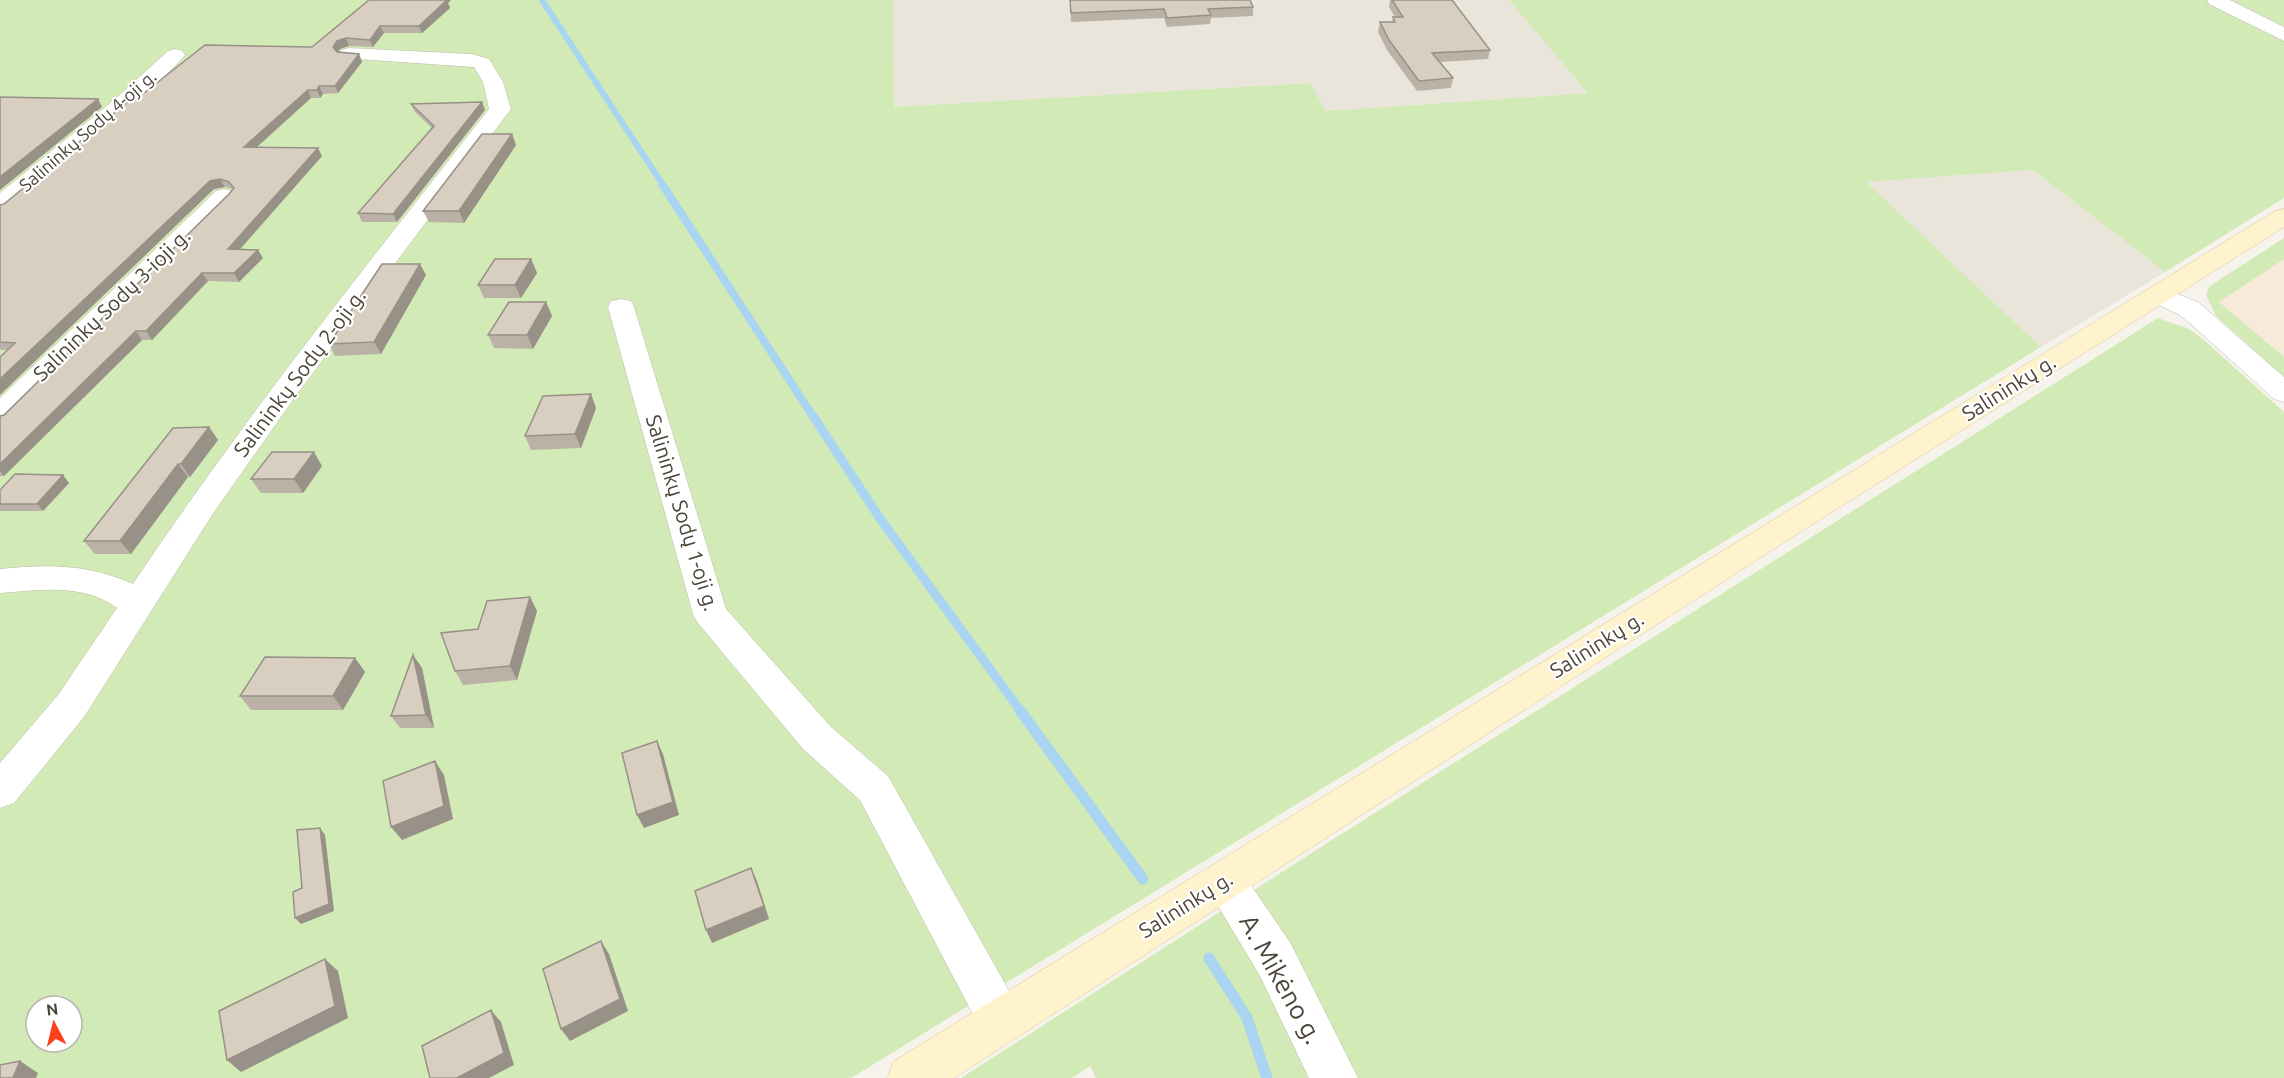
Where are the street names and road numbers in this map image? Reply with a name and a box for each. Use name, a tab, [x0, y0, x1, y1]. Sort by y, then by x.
street label: Salininkų Sodų 4-oji g.	[15, 65, 160, 195]
street label: Salininkų Sodų 3-ioji g.	[28, 223, 195, 385]
street label: Salininkų Sodų 2-oji g.	[228, 284, 370, 461]
street label: Salininkų g.	[1957, 349, 2060, 425]
street label: Salininkų Sodų 1-oji g.	[642, 412, 724, 614]
street label: Salininkų g.	[1545, 606, 1648, 682]
street label: Salininkų g.	[1134, 866, 1237, 942]
street label: A. Mikėno g.	[1234, 909, 1329, 1048]

